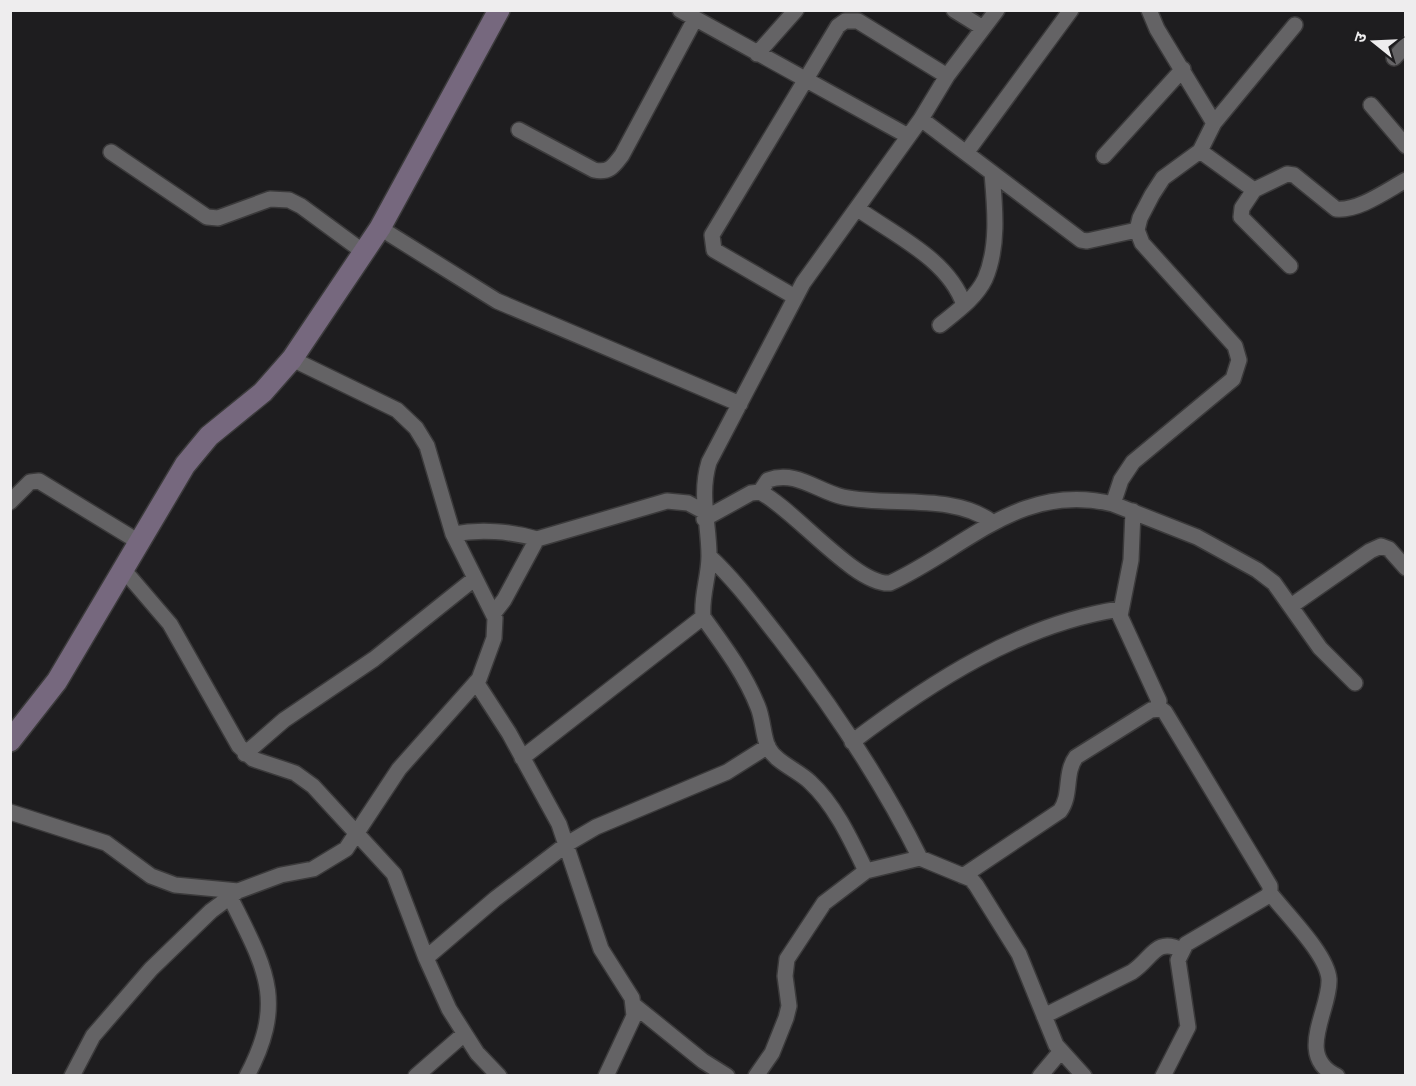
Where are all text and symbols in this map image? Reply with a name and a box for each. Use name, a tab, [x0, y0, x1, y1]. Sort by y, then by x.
north arrow	[1344, 12, 1404, 72]
text: उ	[1349, 29, 1371, 45]

